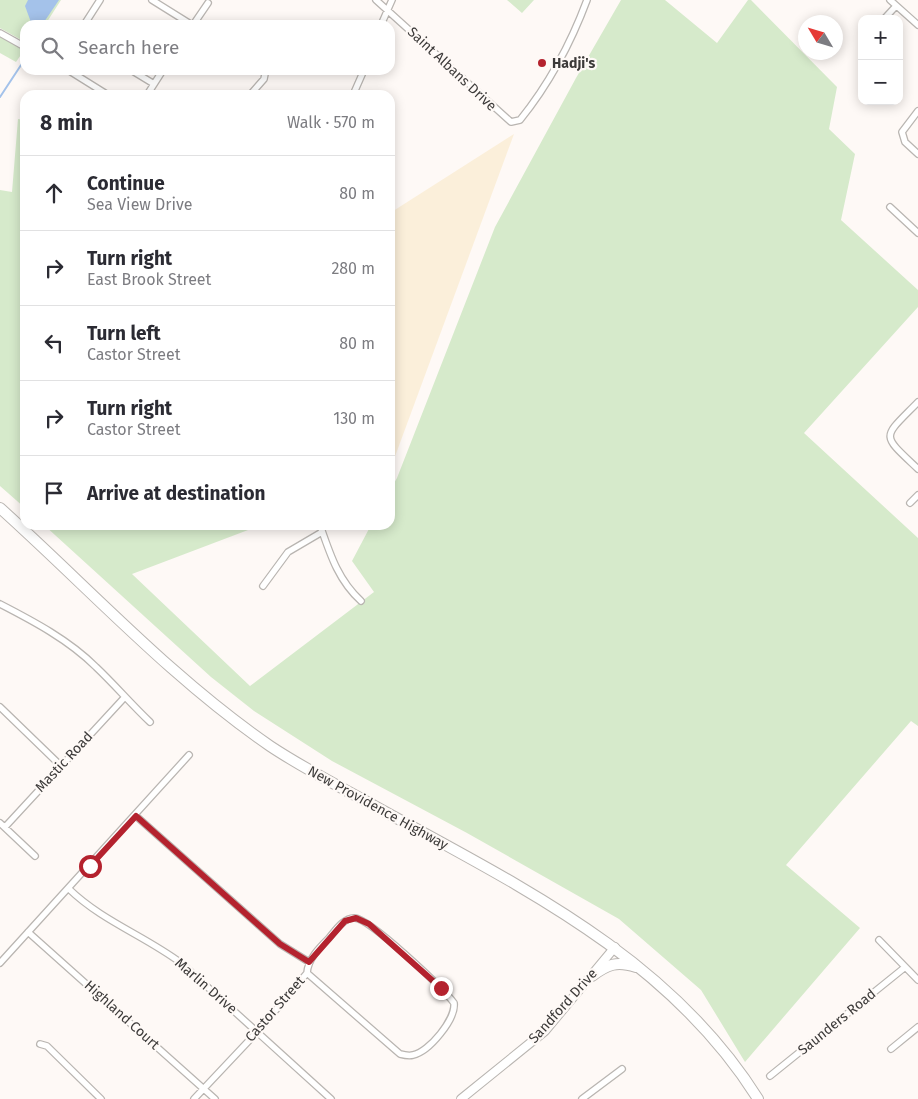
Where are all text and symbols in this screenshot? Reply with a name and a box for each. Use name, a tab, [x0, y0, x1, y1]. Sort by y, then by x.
north arrow	[798, 15, 843, 60]
map controls	[858, 15, 903, 105]
button: +	[858, 15, 903, 60]
search box	[20, 20, 395, 75]
street label: Saint Albans Drive	[404, 23, 500, 115]
icon: search	[38, 34, 66, 62]
text: Search here	[78, 36, 179, 59]
place label: Hadji's	[552, 55, 595, 72]
marker: Hadji's	[536, 57, 548, 69]
button: −	[858, 60, 903, 105]
text: 8 min	[40, 110, 93, 136]
text: Walk · 570 m	[287, 113, 375, 132]
text: Continue	[87, 172, 165, 195]
icon: ahead	[40, 179, 68, 207]
text: 80 m	[339, 184, 375, 203]
text: Sea View Drive	[87, 195, 193, 214]
text: Turn right	[87, 247, 172, 270]
icon: right	[40, 254, 68, 282]
text: 280 m	[331, 259, 375, 278]
text: East Brook Street	[87, 270, 211, 289]
text: Turn left	[87, 322, 161, 345]
icon: left	[40, 329, 68, 357]
text: 80 m	[339, 334, 375, 353]
text: Castor Street	[87, 345, 181, 364]
text: Turn right	[87, 397, 172, 420]
icon: right	[40, 404, 68, 432]
text: 130 m	[333, 409, 375, 428]
text: Castor Street	[87, 420, 181, 439]
icon: arrive	[40, 479, 68, 507]
text: Arrive at destination	[87, 482, 266, 505]
street label: Mastic Road	[32, 728, 96, 796]
street label: New Providence Highway	[305, 762, 451, 854]
route start	[79, 855, 102, 878]
street label: Marlin Drive	[171, 954, 241, 1018]
street label: Sandford Drive	[525, 965, 601, 1047]
street label: Castor Street	[242, 972, 309, 1045]
street label: Highland Court	[81, 977, 164, 1054]
route end	[430, 977, 453, 1000]
street label: Saunders Road	[795, 985, 879, 1059]

